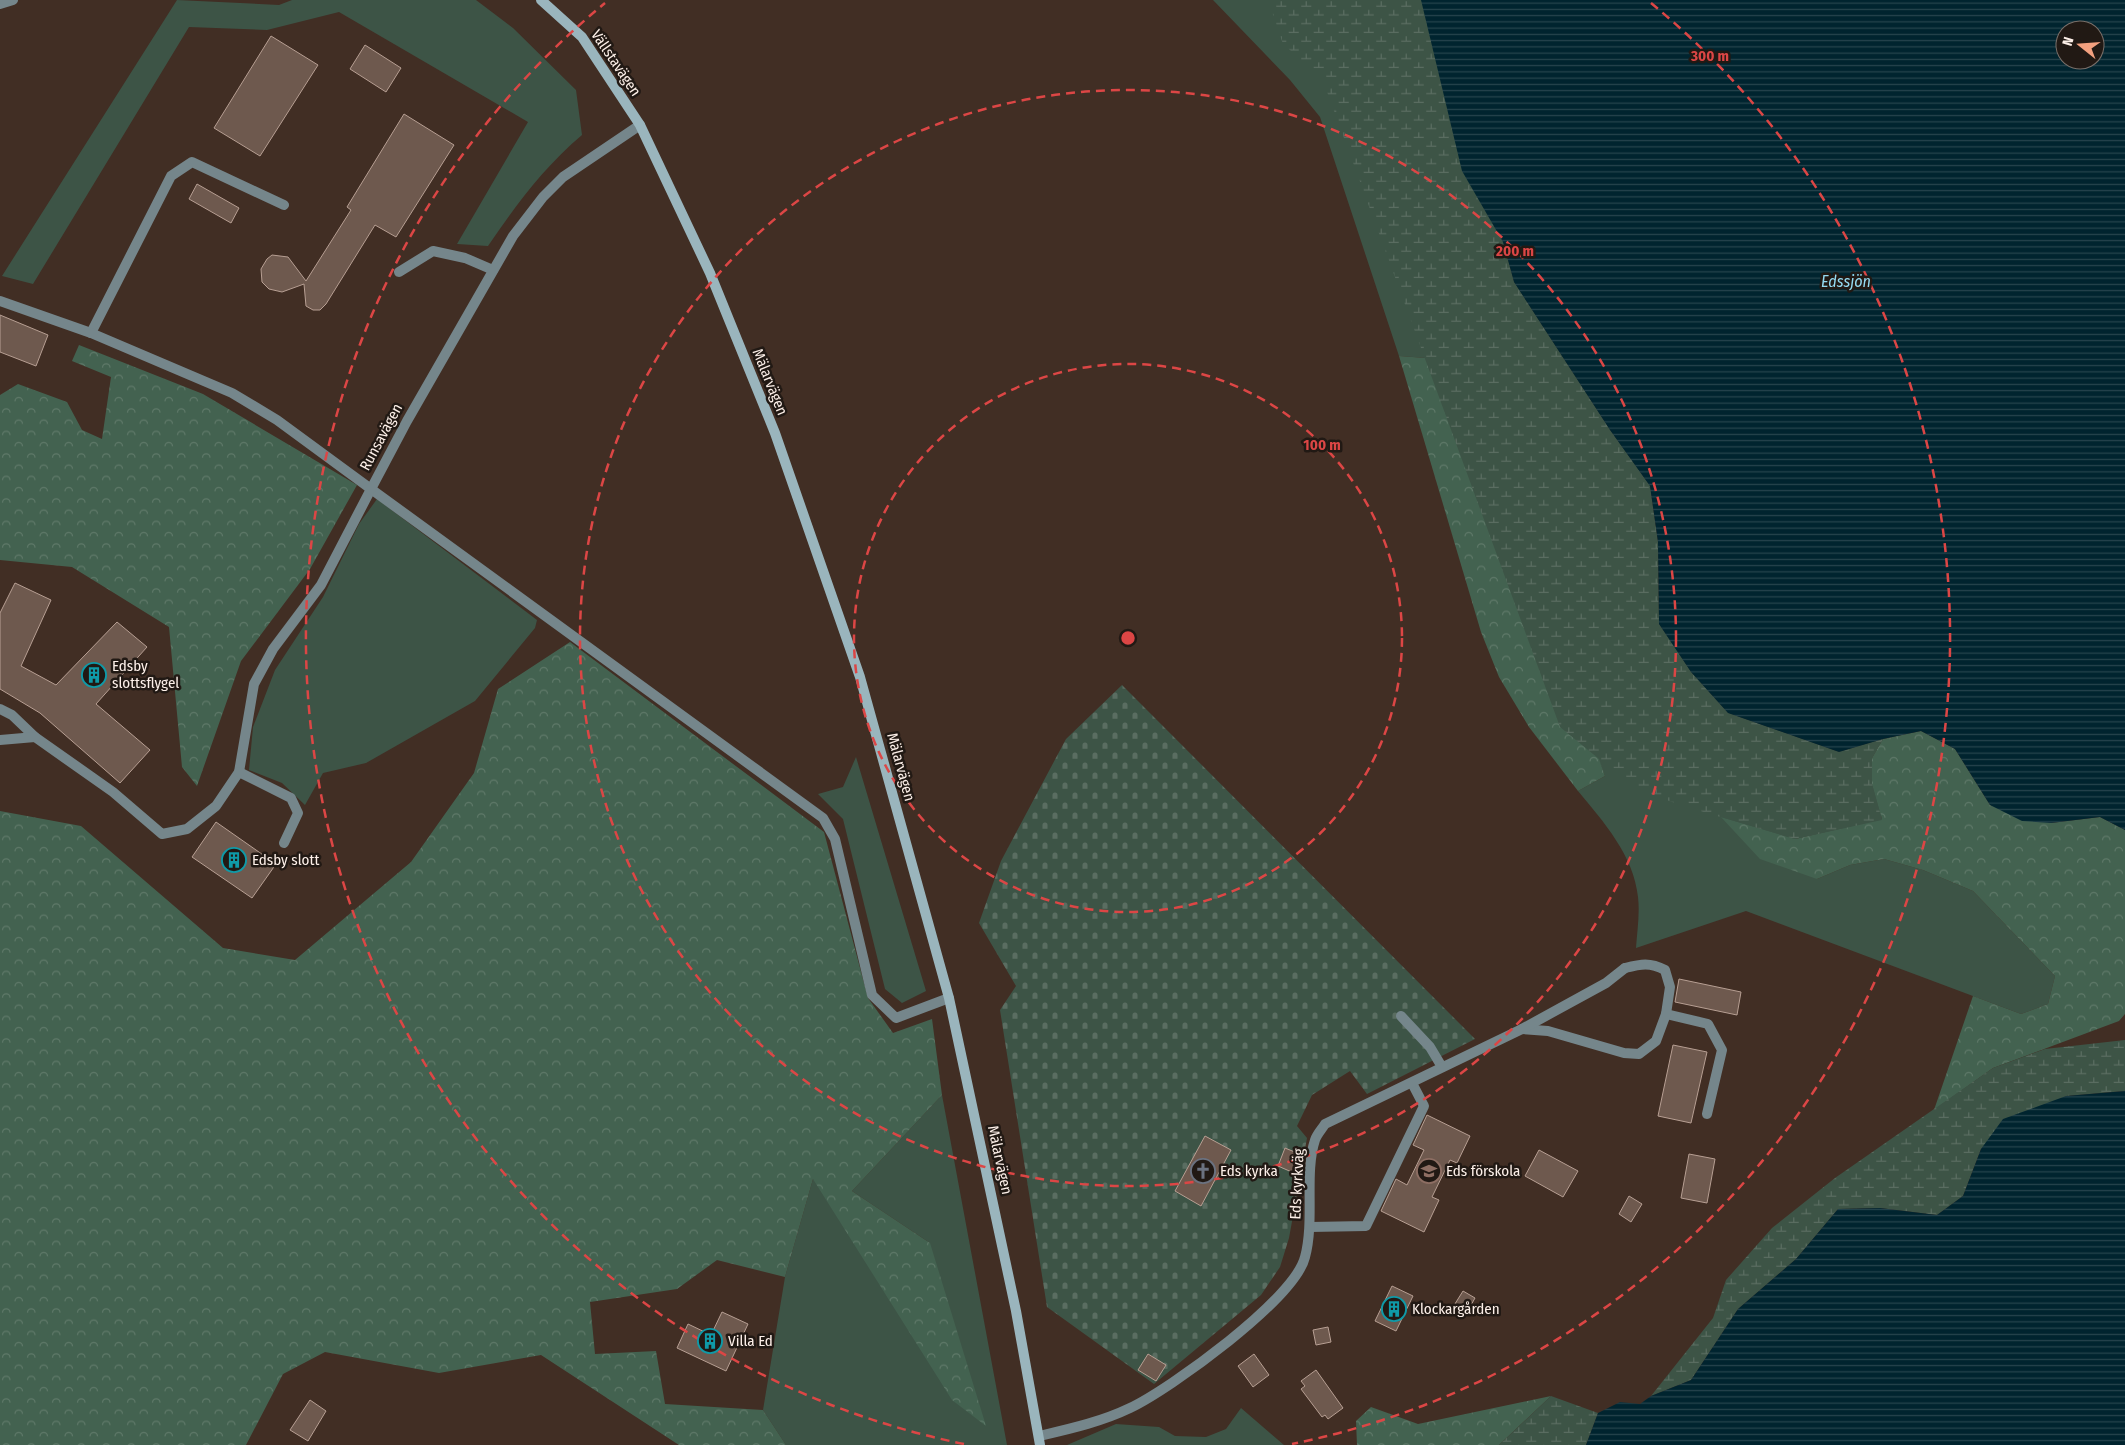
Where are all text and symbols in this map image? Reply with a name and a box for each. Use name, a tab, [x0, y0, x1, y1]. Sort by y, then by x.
north arrow	[2055, 20, 2105, 70]
street label: Vällstavägen	[587, 26, 645, 100]
text: N	[2059, 35, 2077, 48]
text: 300 m	[1690, 47, 1729, 65]
text: 200 m	[1495, 242, 1534, 260]
water label: Edssjön	[1821, 272, 1871, 291]
street label: Mälarvägen	[749, 346, 791, 418]
street label: Runsavägen	[356, 400, 406, 474]
text: 100 m	[1303, 436, 1341, 454]
centre of rings	[1119, 629, 1137, 647]
place label: Edsby slottsflygel	[112, 657, 179, 692]
building icon: Edsby slottsflygel	[81, 662, 107, 688]
street label: Mälarvägen	[883, 731, 919, 803]
building icon: Edsby slott	[221, 847, 247, 873]
place label: Edsby slott	[252, 851, 319, 869]
street label: Mälarvägen	[984, 1124, 1016, 1196]
street label: Eds kyrkväg	[1286, 1148, 1308, 1220]
church icon: Eds kyrka	[1190, 1158, 1216, 1184]
school or university icon: Eds förskola	[1416, 1158, 1442, 1184]
place label: Eds kyrka	[1220, 1162, 1278, 1180]
place label: Eds förskola	[1446, 1162, 1520, 1180]
building icon: Klockargården	[1381, 1296, 1407, 1322]
place label: Klockargården	[1412, 1300, 1500, 1318]
building icon: Villa Ed	[697, 1328, 723, 1354]
place label: Villa Ed	[728, 1332, 773, 1350]

